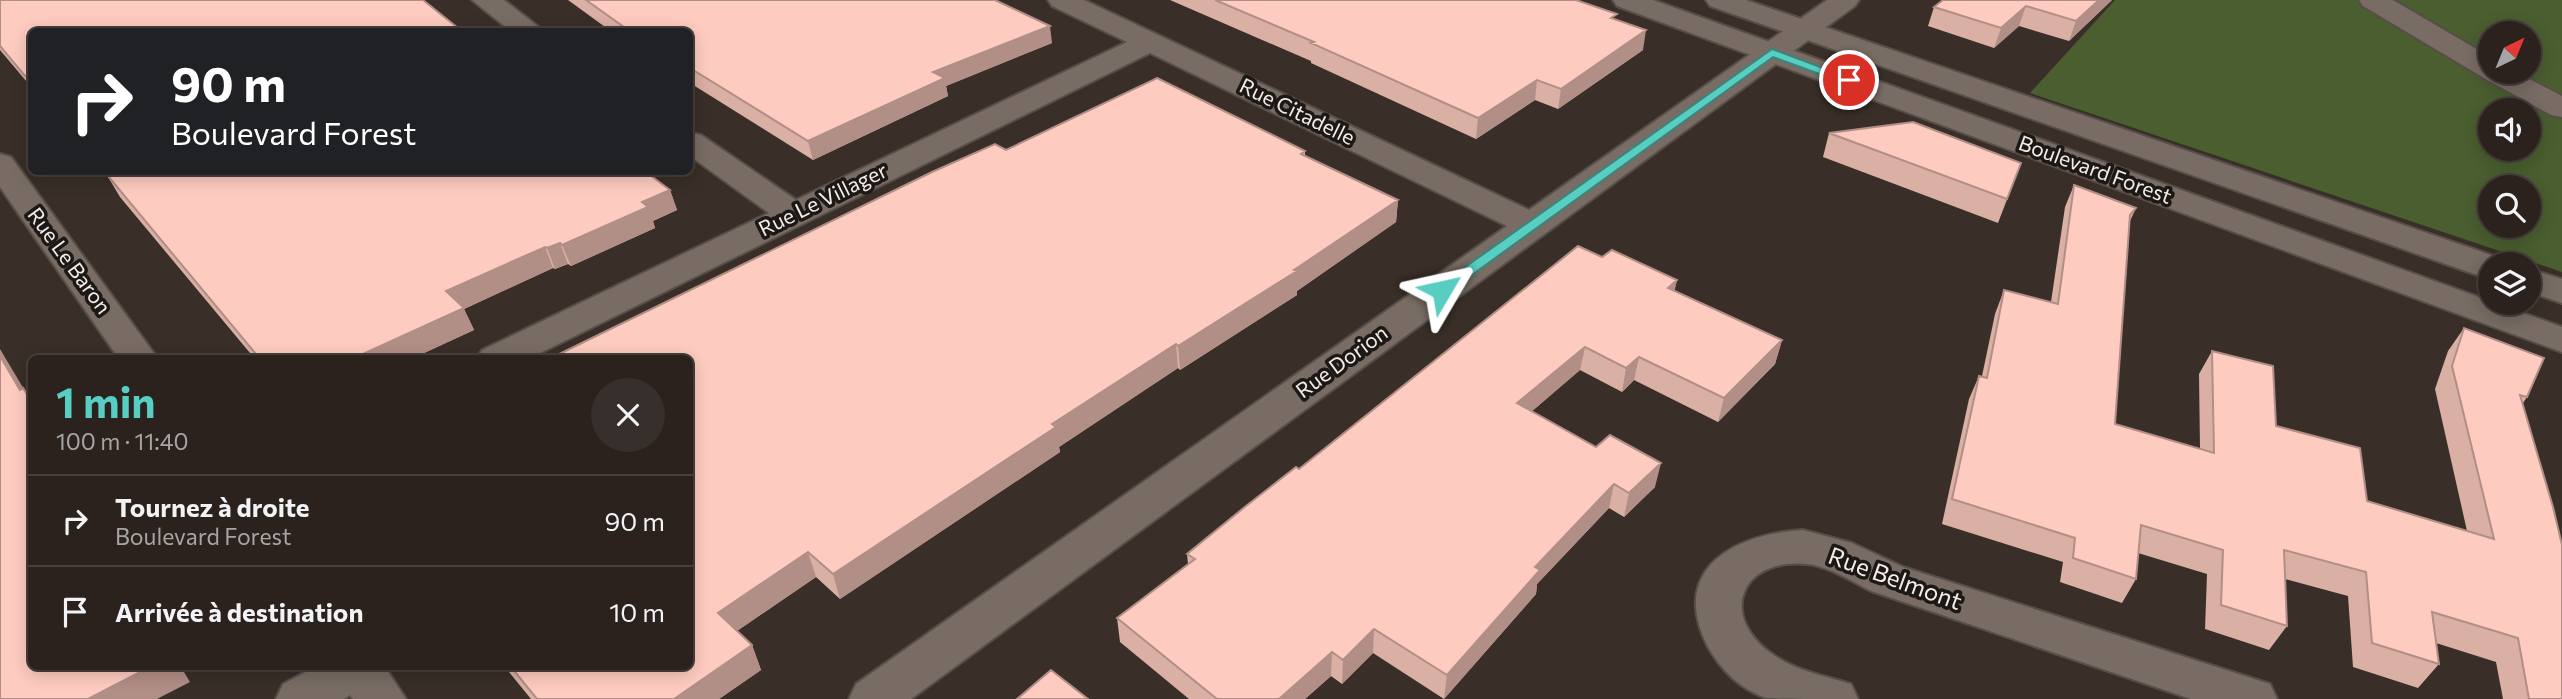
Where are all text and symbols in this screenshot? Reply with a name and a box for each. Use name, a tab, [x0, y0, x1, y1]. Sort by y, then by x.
north arrow	[2478, 21, 2541, 84]
map controls	[2478, 21, 2541, 315]
pin	[1819, 50, 1879, 110]
text: 90 m	[171, 52, 286, 112]
icon: right	[56, 56, 147, 147]
icon: arrive	[1830, 61, 1868, 99]
street label: Rue Citadelle	[1236, 72, 1359, 149]
button: sound	[2478, 98, 2541, 161]
text: Boulevard Forest	[171, 112, 416, 152]
street label: Boulevard Forest	[2016, 129, 2175, 208]
street label: Rue Le Villager	[754, 157, 891, 241]
button: search	[2478, 175, 2541, 238]
street label: Rue Le Baron	[23, 202, 117, 318]
button: layers	[2478, 252, 2541, 315]
position arrow	[1405, 253, 1479, 327]
street label: Rue Dorion	[1290, 319, 1392, 402]
text: 1 min	[56, 375, 156, 427]
button: close	[591, 378, 665, 452]
text: 100 m · 11:40	[56, 427, 188, 455]
text: Tournez à droite	[115, 491, 310, 522]
icon: right	[56, 502, 94, 540]
text: 90 m	[605, 505, 665, 536]
text: Boulevard Forest	[115, 522, 291, 550]
street label: Rue Belmont	[1825, 540, 1966, 615]
icon: arrive	[56, 593, 94, 631]
text: Arrivée à destination	[115, 596, 363, 627]
text: 10 m	[609, 596, 665, 627]

